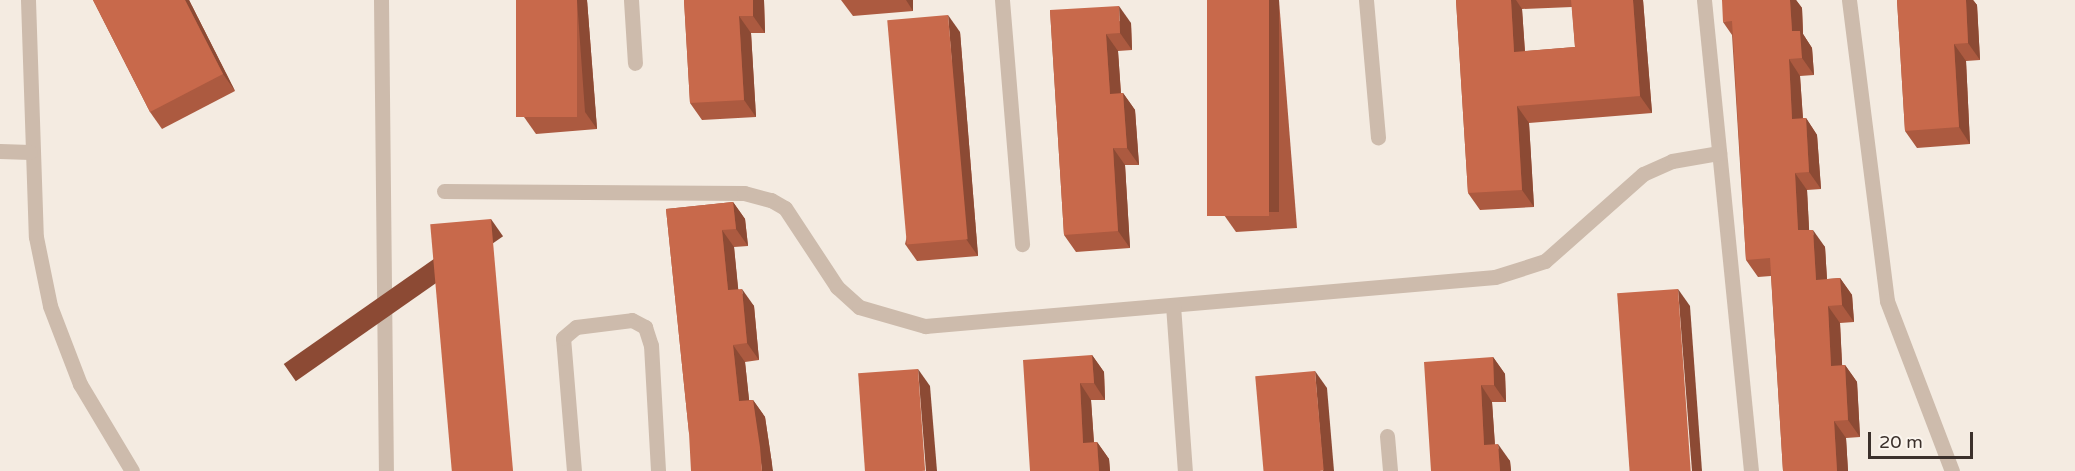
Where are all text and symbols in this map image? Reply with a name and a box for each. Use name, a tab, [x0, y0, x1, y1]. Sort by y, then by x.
scale bar	[1871, 420, 1976, 458]
text: 20 m	[1879, 431, 1923, 453]

